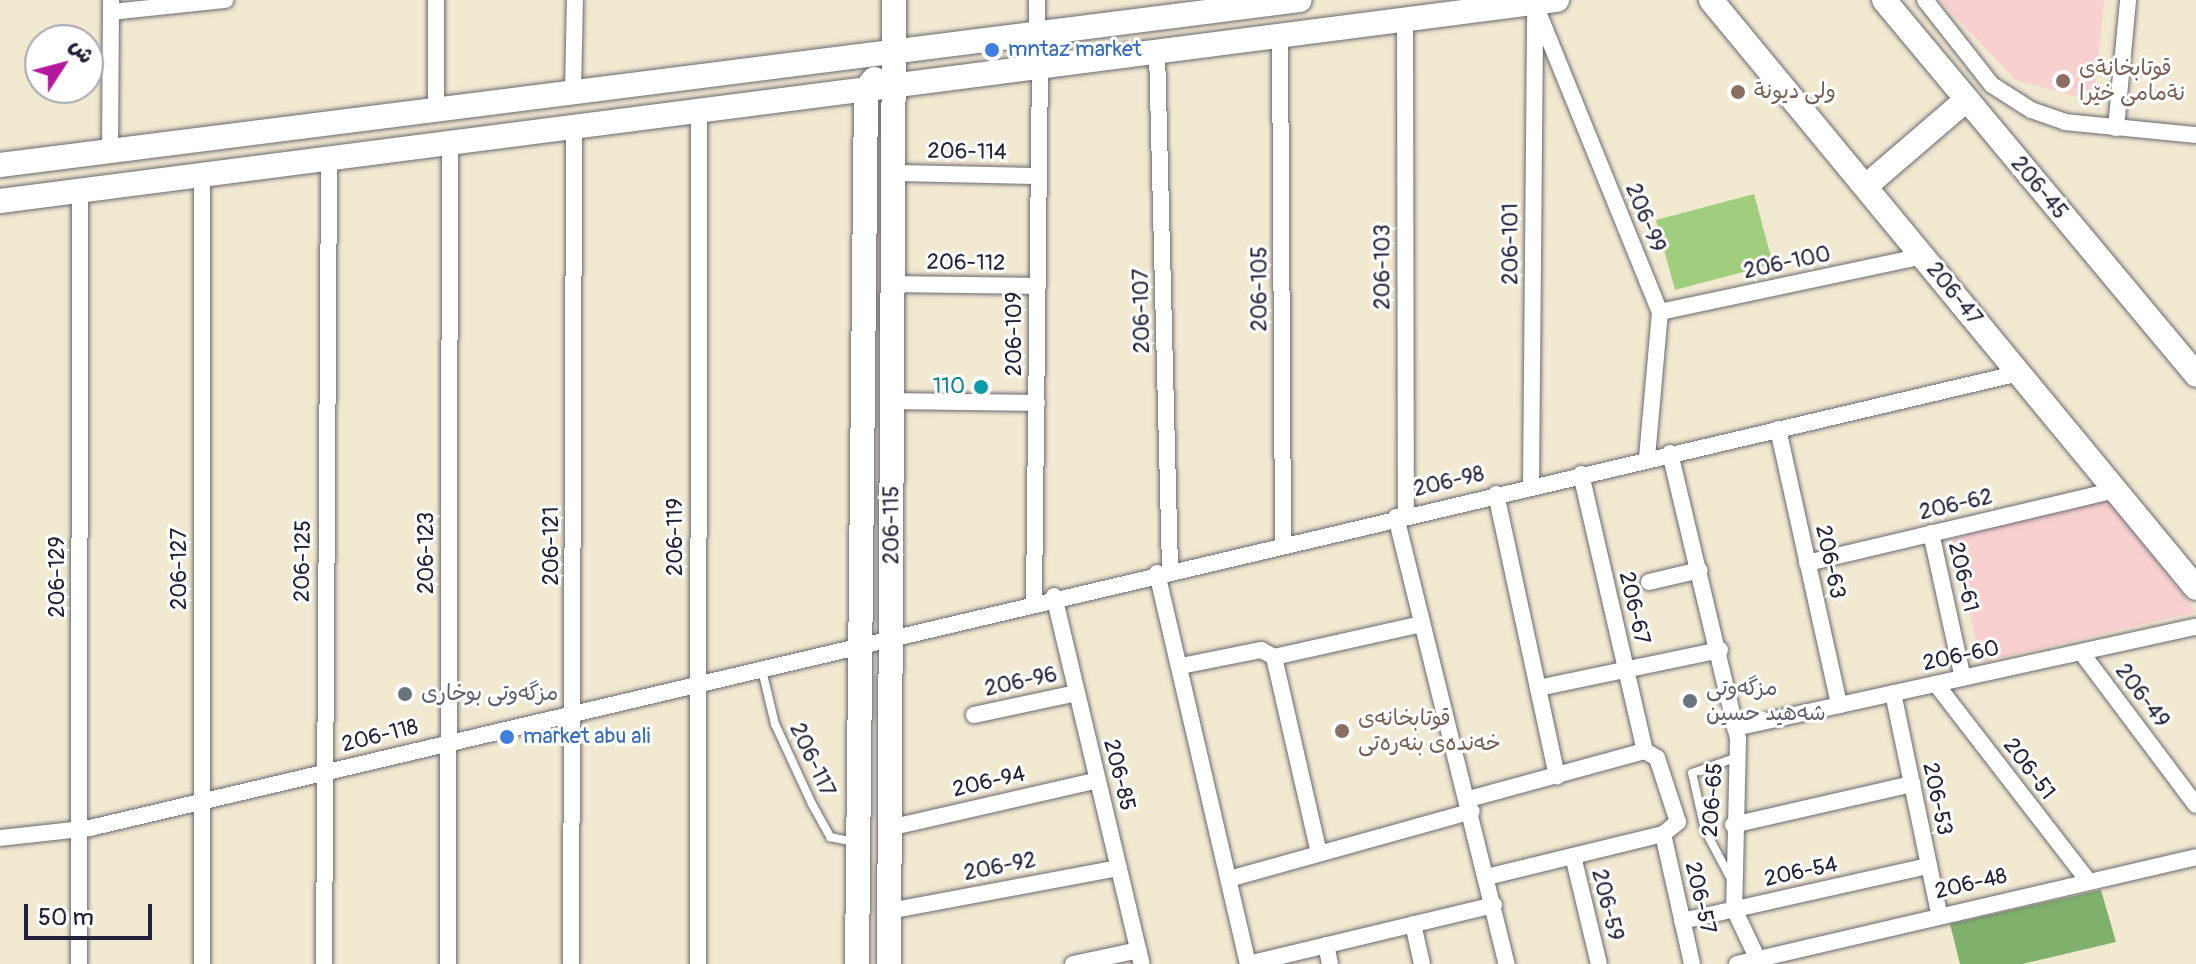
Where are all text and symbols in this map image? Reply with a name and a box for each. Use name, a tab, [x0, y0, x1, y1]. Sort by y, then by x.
north arrow	[24, 24, 104, 104]
text: ش	[63, 33, 100, 69]
place label: mntaz market	[1008, 37, 1142, 63]
marker: mntaz market	[983, 41, 1001, 59]
place label: قوتابخانةى نةمامى خێرا	[2079, 55, 2185, 106]
marker: قوتابخانةى نةمامى خێرا	[2054, 72, 2072, 90]
place label: ولی دیونة	[1754, 79, 1836, 105]
marker: ولی دیونة	[1729, 83, 1747, 101]
street label: 206-114	[927, 138, 1007, 166]
street label: 206-45	[2005, 151, 2073, 225]
street label: 206-99	[1619, 180, 1671, 256]
street label: 206-101	[1498, 203, 1524, 285]
street label: 206-103	[1370, 224, 1396, 310]
street label: 206-100	[1741, 241, 1833, 285]
street label: 206-105	[1247, 246, 1273, 332]
street label: 206-112	[926, 249, 1006, 277]
street label: 206-47	[1920, 257, 1988, 331]
street label: 206-107	[1128, 268, 1156, 354]
street label: 206-109	[1002, 292, 1028, 376]
place label: 110	[933, 374, 965, 400]
marker: 110	[972, 378, 990, 396]
street label: 206-98	[1411, 461, 1487, 503]
street label: 206-62	[1917, 484, 1995, 526]
street label: 206-115	[879, 486, 905, 564]
street label: 206-119	[663, 498, 689, 576]
street label: 206-121	[539, 506, 565, 586]
street label: 206-123	[414, 512, 440, 594]
street label: 206-125	[289, 520, 317, 602]
street label: 206-63	[1809, 523, 1851, 601]
street label: 206-127	[167, 528, 193, 610]
street label: 206-129	[45, 536, 71, 618]
street label: 206-61	[1942, 539, 1984, 615]
street label: 206-67	[1613, 569, 1655, 647]
street label: 206-60	[1920, 635, 2002, 677]
street label: 206-49	[2109, 659, 2175, 733]
street label: 206-96	[982, 661, 1060, 703]
place label: مزگەوتی شەهید حسين	[1706, 675, 1826, 726]
place label: مزگەوتی بوخاری	[421, 681, 558, 707]
marker: مزگەوتی بوخاری	[396, 685, 414, 703]
marker: مزگەوتی شەهید حسين	[1681, 692, 1699, 710]
place label: قوتابخانەی خەندەی بنەرەتی	[1358, 705, 1501, 756]
street label: 206-118	[339, 714, 421, 758]
street label: 206-117	[783, 719, 841, 801]
marker: قوتابخانەی خەندەی بنەرەتی	[1333, 722, 1351, 740]
place label: market abu ali	[523, 724, 651, 750]
marker: market abu ali	[498, 728, 516, 746]
street label: 206-51	[1997, 733, 2061, 805]
street label: 206-85	[1097, 737, 1141, 813]
street label: 206-53	[1916, 760, 1958, 838]
street label: 206-94	[950, 761, 1028, 803]
street label: 206-65	[1697, 762, 1729, 838]
street label: 206-92	[962, 847, 1038, 887]
street label: 206-54	[1762, 851, 1840, 893]
street label: 206-57	[1679, 859, 1721, 937]
street label: 206-48	[1932, 863, 2010, 905]
street label: 206-59	[1585, 867, 1629, 943]
scale bar	[28, 888, 156, 938]
text: 50 m	[38, 903, 94, 932]

